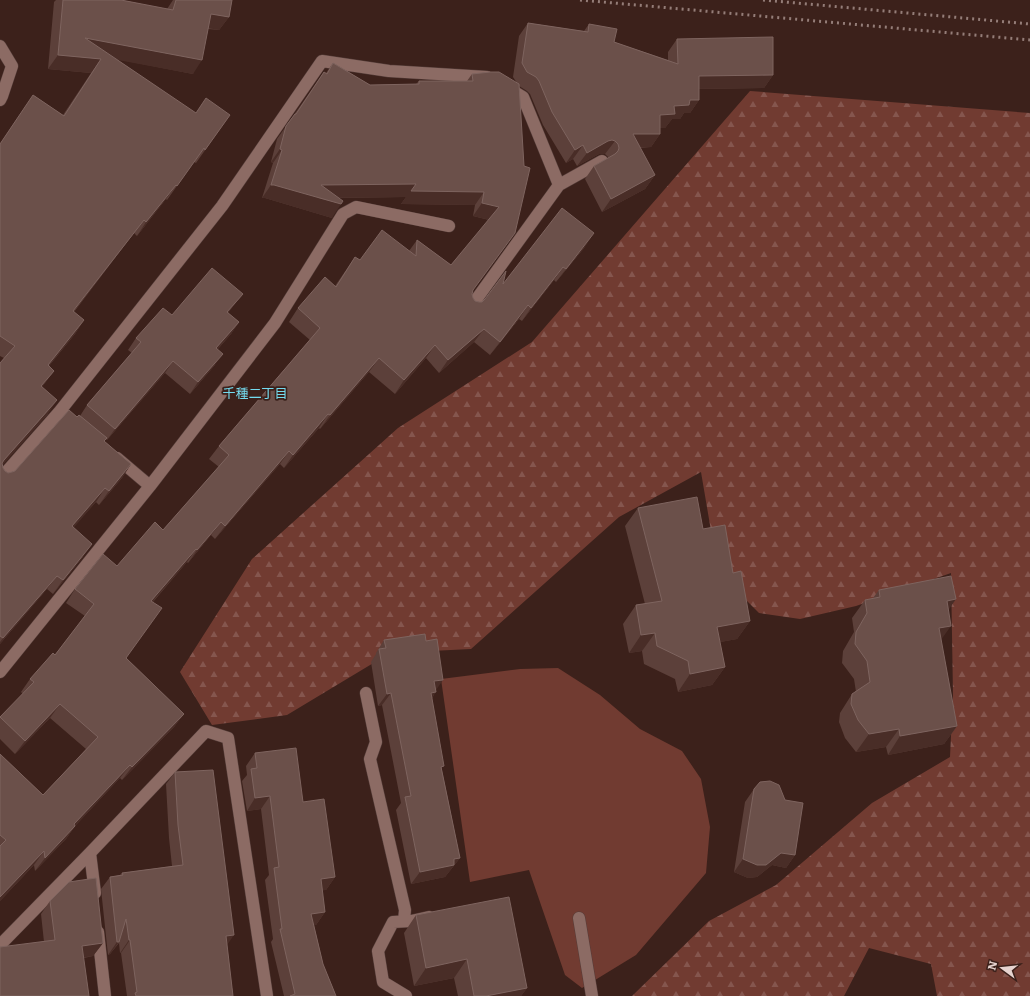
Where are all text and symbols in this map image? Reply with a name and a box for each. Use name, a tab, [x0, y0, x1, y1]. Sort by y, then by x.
district label: 千種二丁目	[222, 383, 288, 402]
north arrow	[982, 948, 1022, 988]
text: N	[982, 959, 1000, 972]

